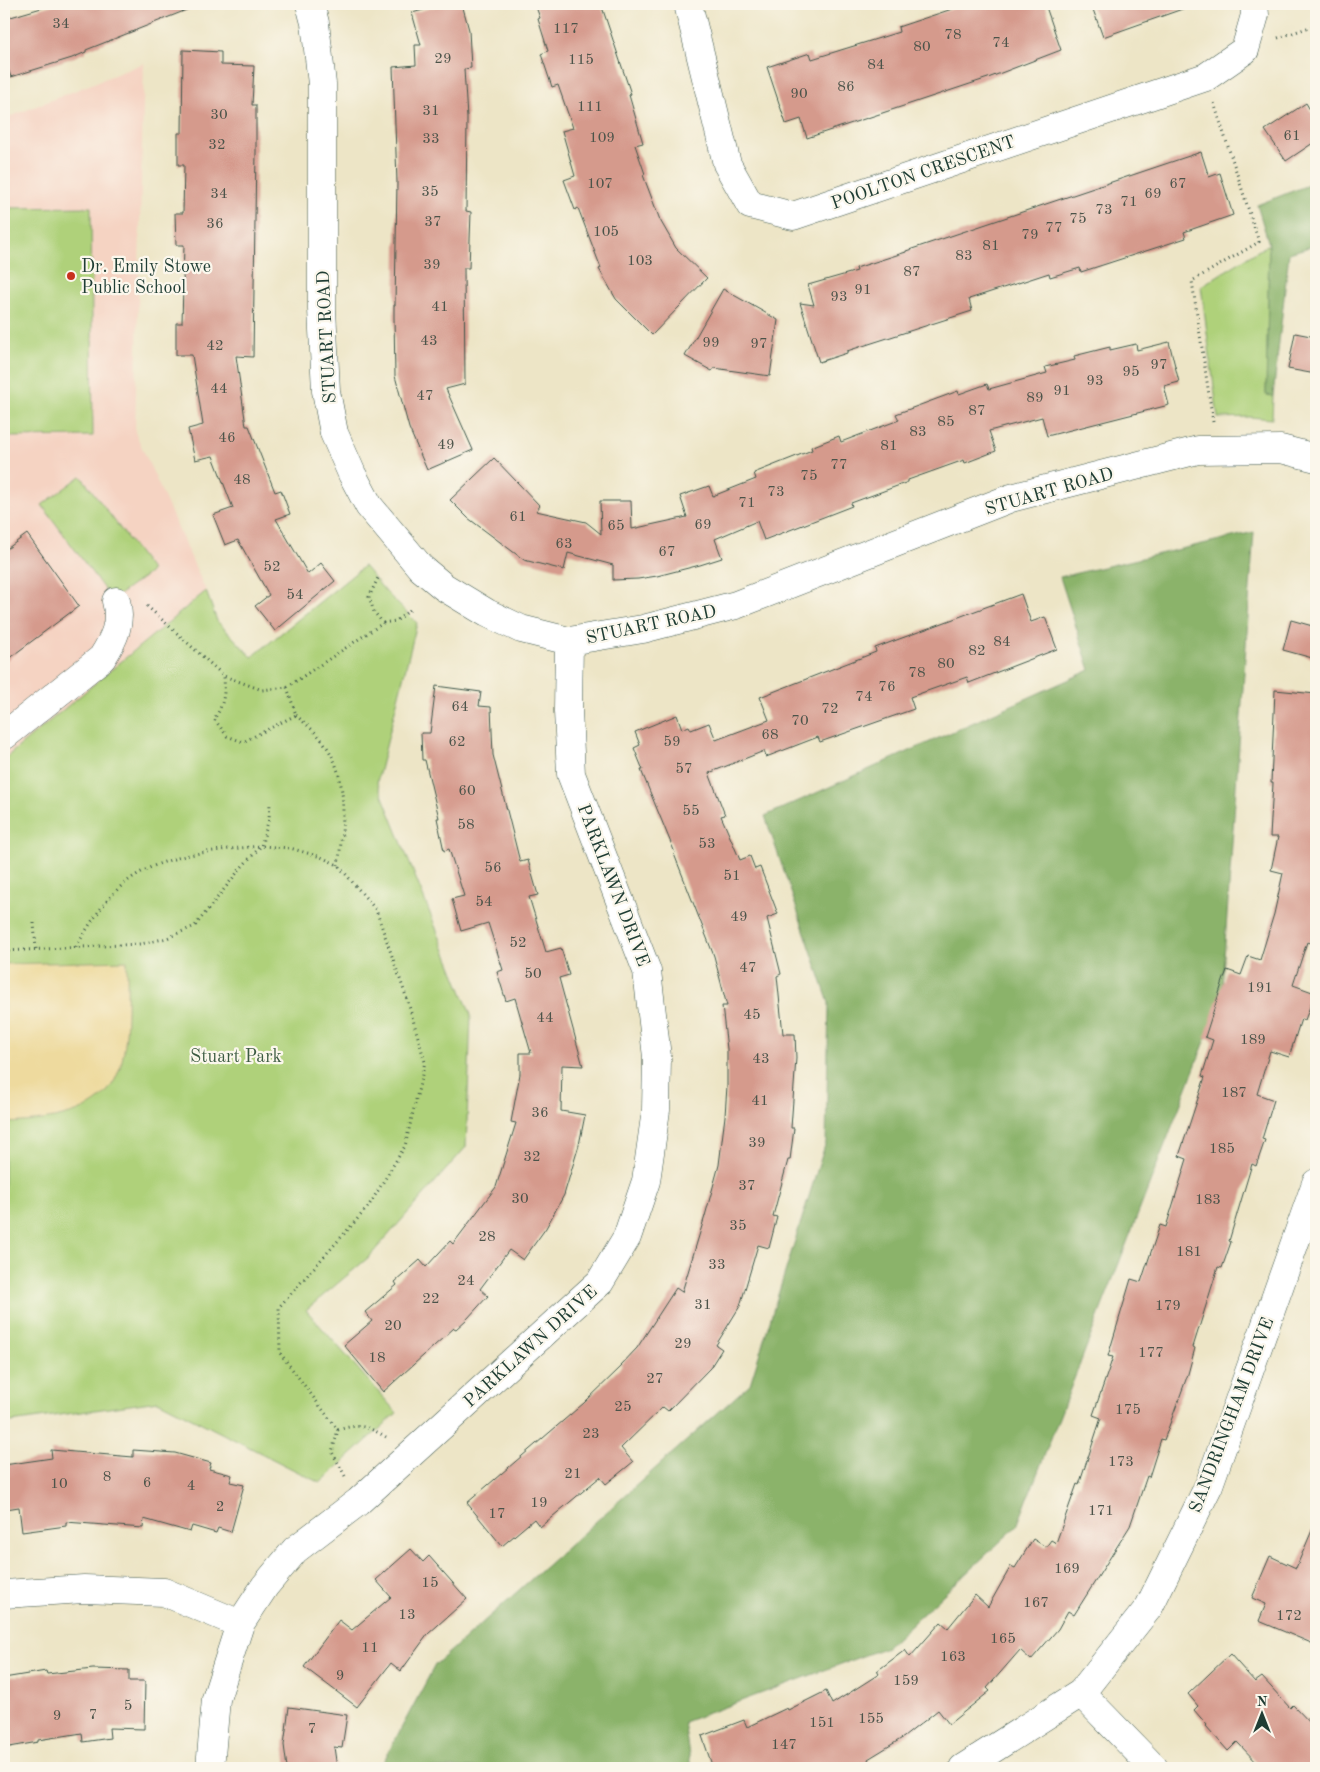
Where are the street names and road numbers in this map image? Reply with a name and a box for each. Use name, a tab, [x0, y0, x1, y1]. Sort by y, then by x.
street label: POOLTON CRESCENT	[829, 133, 1018, 213]
street label: STUART ROAD	[315, 270, 339, 404]
street label: STUART ROAD	[983, 465, 1116, 519]
street label: STUART ROAD	[584, 602, 718, 648]
street label: PARKLAWN DRIVE	[574, 802, 652, 969]
street label: PARKLAWN DRIVE	[461, 1282, 601, 1411]
street label: SANDRINGHAM DRIVE	[1186, 1315, 1278, 1515]

